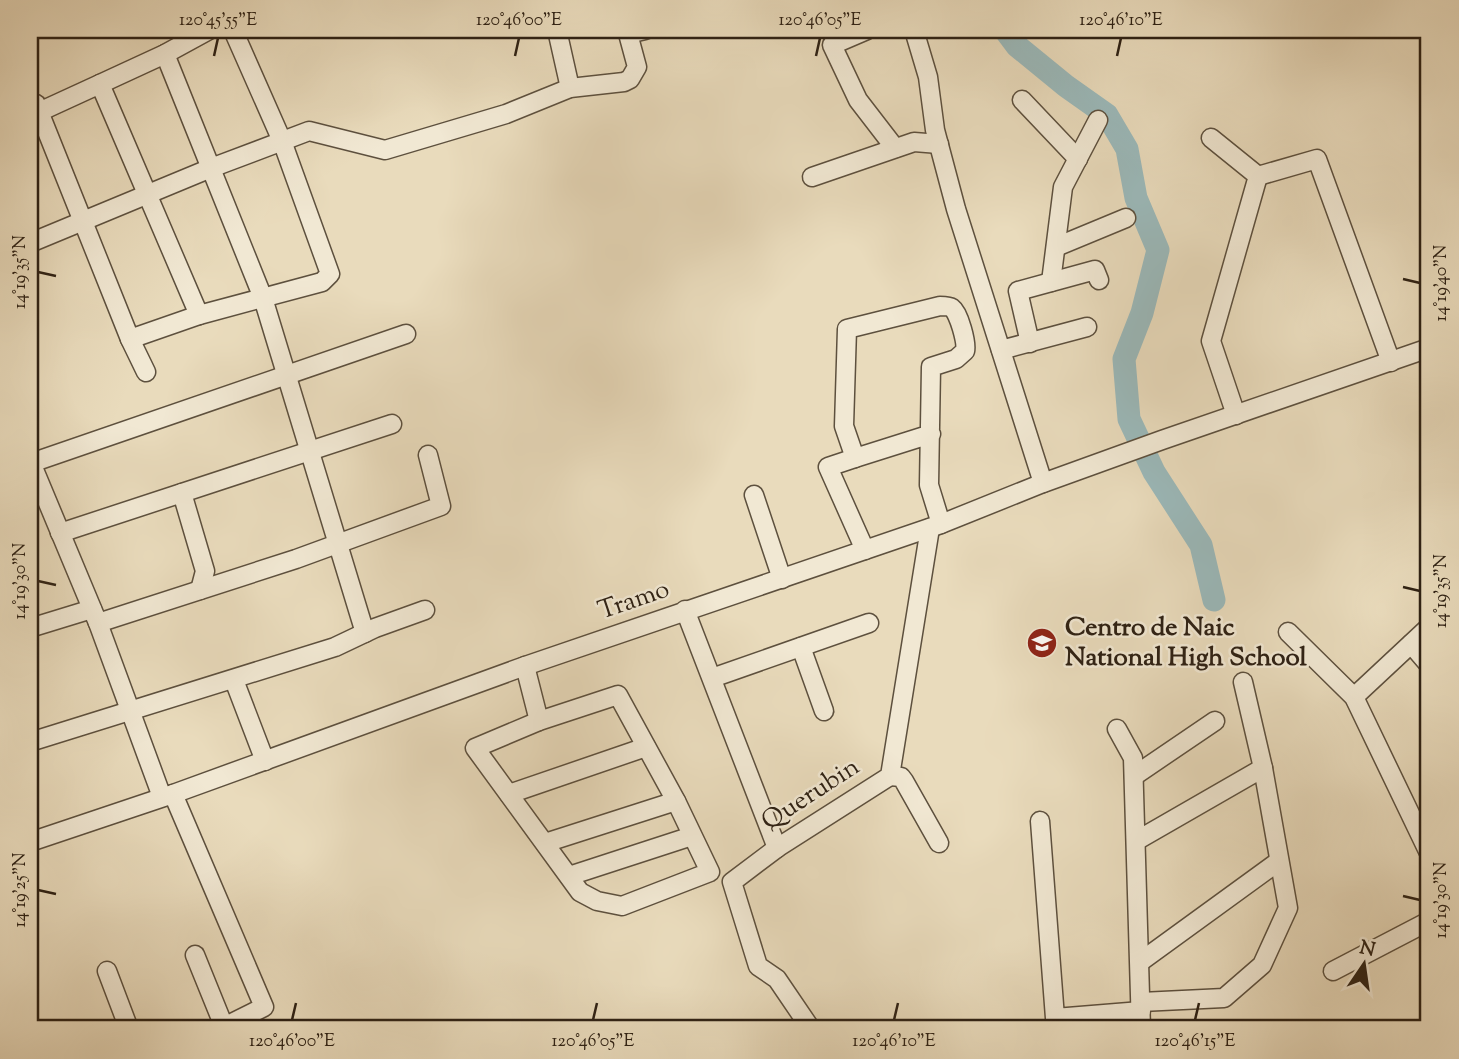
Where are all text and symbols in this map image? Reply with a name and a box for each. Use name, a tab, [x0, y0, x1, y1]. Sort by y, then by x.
text: 120°45'55"E	[179, 8, 257, 34]
text: 120°46'00"E	[476, 8, 562, 34]
text: 120°46'05"E	[779, 8, 862, 34]
text: 120°46'10"E	[1079, 8, 1163, 34]
text: 14°19'35"N	[8, 235, 34, 309]
text: 14°19'40"N	[1429, 245, 1455, 321]
text: 14°19'30"N	[8, 543, 34, 619]
text: 14°19'35"N	[1429, 554, 1455, 628]
street label: Tramo	[593, 572, 675, 630]
place label: Centro de Naic National High School	[1065, 610, 1308, 677]
school or university icon: Centro de Naic National High School	[1025, 626, 1059, 660]
street label: Querubin	[755, 749, 867, 841]
text: 14°19'25"N	[8, 852, 34, 928]
text: 14°19'30"N	[1429, 862, 1455, 938]
north arrow	[1330, 930, 1400, 1000]
text: N	[1357, 935, 1378, 965]
text: 120°46'00"E	[249, 1029, 335, 1055]
text: 120°46'05"E	[552, 1029, 635, 1055]
text: 120°46'10"E	[852, 1029, 936, 1055]
text: 120°46'15"E	[1155, 1029, 1235, 1055]

